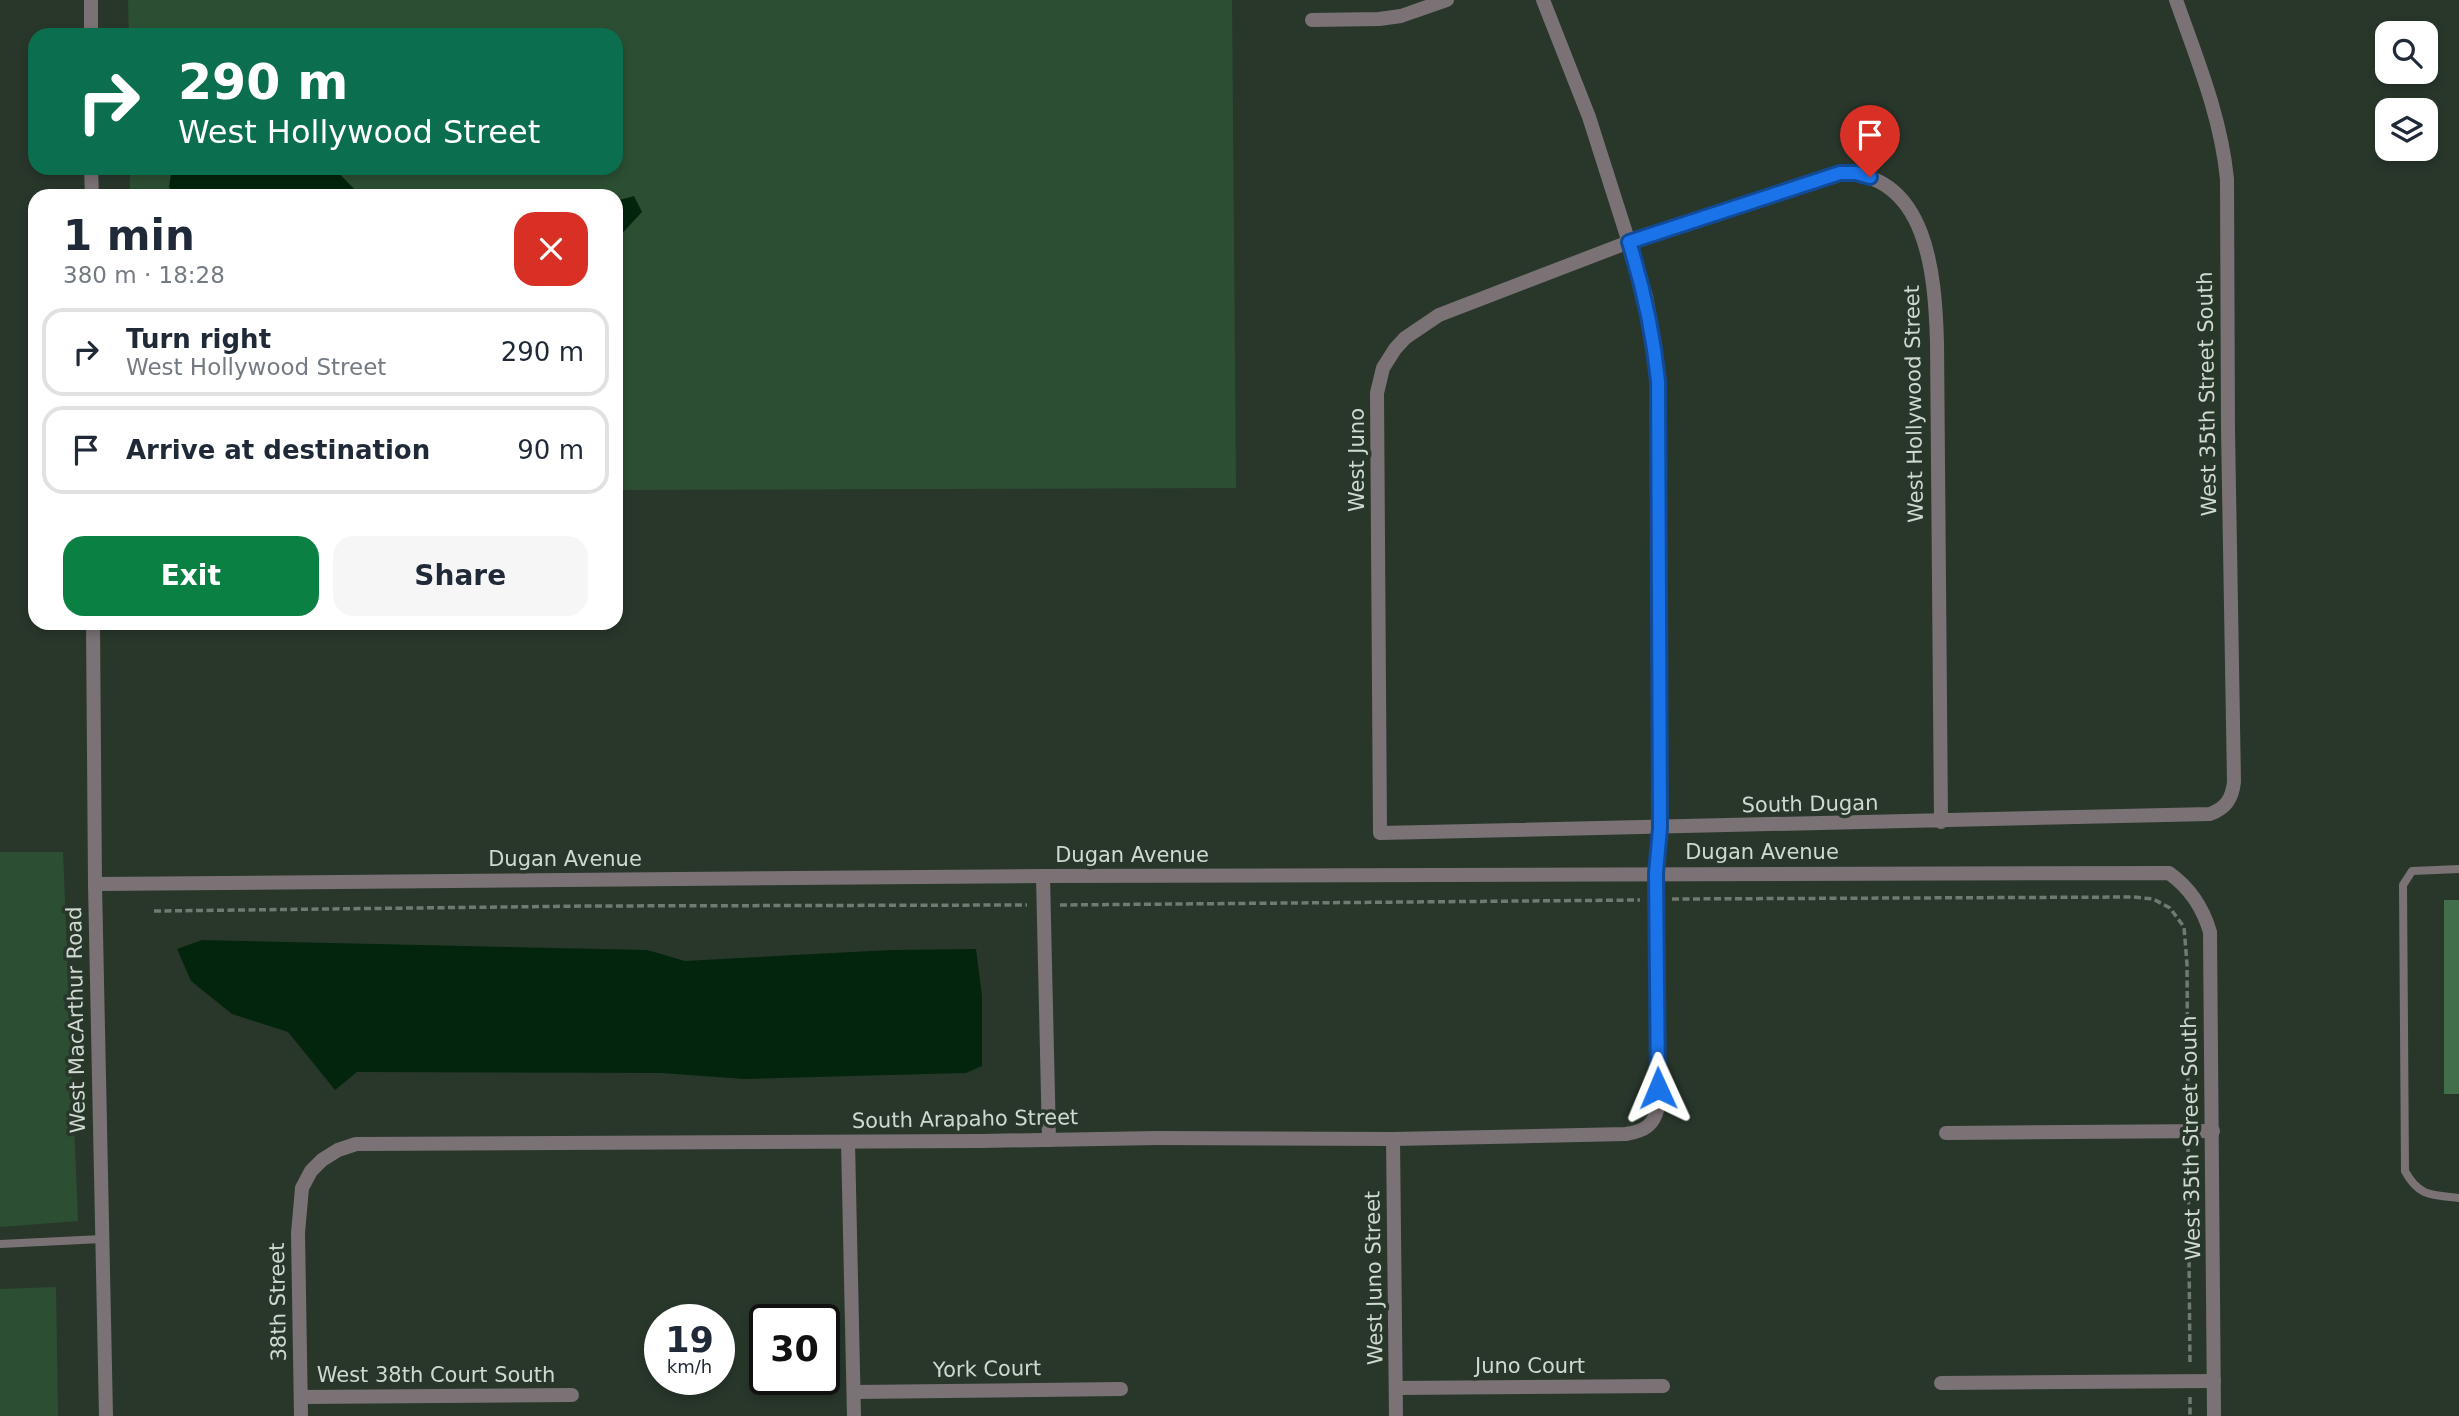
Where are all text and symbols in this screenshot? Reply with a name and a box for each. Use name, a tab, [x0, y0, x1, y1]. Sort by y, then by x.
map controls	[2375, 21, 2438, 161]
button: search	[2375, 21, 2438, 84]
text: 290 m	[178, 54, 348, 111]
icon: right	[63, 56, 154, 147]
button: layers	[2375, 98, 2438, 161]
pin	[1840, 105, 1900, 177]
text: West Hollywood Street	[178, 113, 540, 151]
icon: arrive	[1851, 116, 1889, 154]
text: 1 min	[63, 211, 195, 260]
button: close	[514, 212, 588, 286]
text: 380 m · 18:28	[63, 262, 225, 288]
street label: West 35th Street South	[2193, 271, 2221, 517]
street label: West Hollywood Street	[1900, 285, 1928, 523]
text: Turn right	[126, 324, 271, 354]
icon: right	[67, 333, 105, 371]
text: 290 m	[501, 337, 584, 367]
text: West Hollywood Street	[126, 354, 386, 380]
street label: West Juno	[1345, 408, 1369, 512]
icon: arrive	[67, 431, 105, 469]
text: Arrive at destination	[126, 435, 430, 465]
text: 90 m	[517, 435, 584, 465]
button: Exit	[63, 536, 319, 616]
button: Share	[333, 536, 588, 616]
street label: South Dugan	[1741, 791, 1879, 817]
street label: Dugan Avenue	[1685, 840, 1839, 864]
street label: Dugan Avenue	[1055, 843, 1209, 867]
street label: Dugan Avenue	[488, 847, 642, 871]
street label: West MacArthur Road	[62, 906, 90, 1134]
street label: West 35th Street South	[2177, 1015, 2205, 1261]
position arrow	[1621, 1051, 1695, 1125]
street label: South Arapaho Street	[852, 1105, 1078, 1133]
street label: West Juno Street	[1360, 1191, 1388, 1365]
street label: 38th Street	[265, 1242, 291, 1362]
speed limit sign: 30	[749, 1304, 840, 1395]
text: 19	[665, 1320, 714, 1360]
street label: Juno Court	[1473, 1354, 1585, 1378]
text: km/h	[667, 1356, 712, 1377]
street label: York Court	[932, 1356, 1041, 1382]
street label: West 38th Court South	[317, 1363, 555, 1387]

